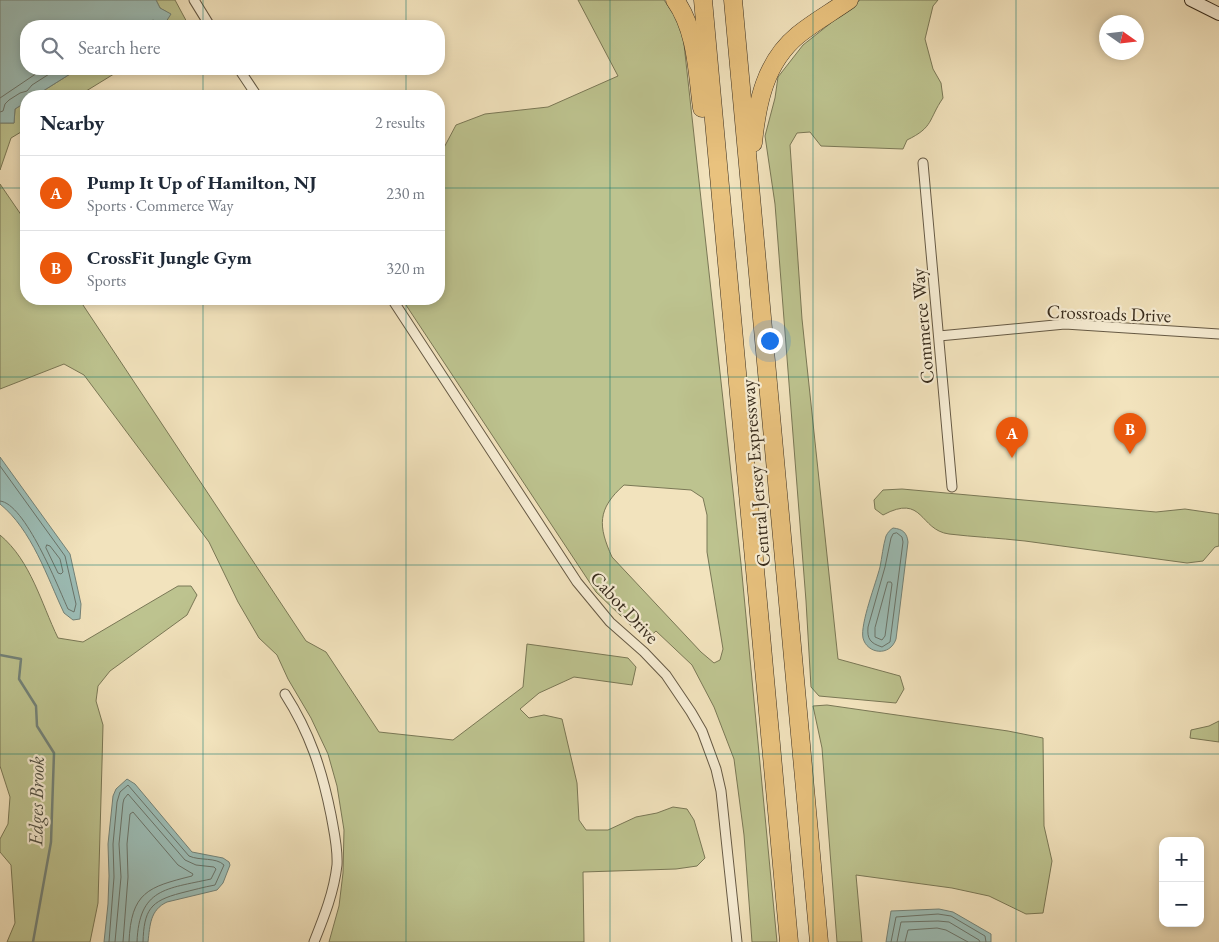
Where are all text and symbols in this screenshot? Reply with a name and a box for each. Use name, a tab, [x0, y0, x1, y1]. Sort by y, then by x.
north arrow	[1099, 15, 1144, 60]
search box	[20, 20, 445, 75]
icon: search	[38, 34, 66, 62]
text: Search here	[78, 35, 160, 60]
text: Nearby	[40, 109, 104, 136]
text: 2 results	[375, 112, 425, 133]
text: Pump It Up of Hamilton, NJ	[87, 170, 316, 195]
text: A	[50, 183, 62, 204]
text: 230 m	[386, 183, 425, 204]
text: Sports · Commerce Way	[87, 195, 233, 216]
text: CrossFit Jungle Gym	[87, 245, 252, 270]
text: B	[51, 258, 61, 279]
text: 320 m	[386, 258, 425, 279]
street label: Commerce Way	[905, 266, 940, 385]
text: Sports	[87, 270, 126, 291]
street label: Crossroads Drive	[1046, 299, 1172, 328]
your location	[757, 328, 783, 354]
street label: Central Jersey Expressway	[735, 377, 776, 568]
pin: B	[1114, 413, 1146, 454]
pin: A	[996, 417, 1028, 458]
street label: Cabot Drive	[585, 566, 665, 649]
water label: Edges Brook	[22, 756, 50, 847]
map controls	[1159, 837, 1204, 927]
button: +	[1159, 837, 1204, 882]
button: −	[1159, 882, 1204, 927]

